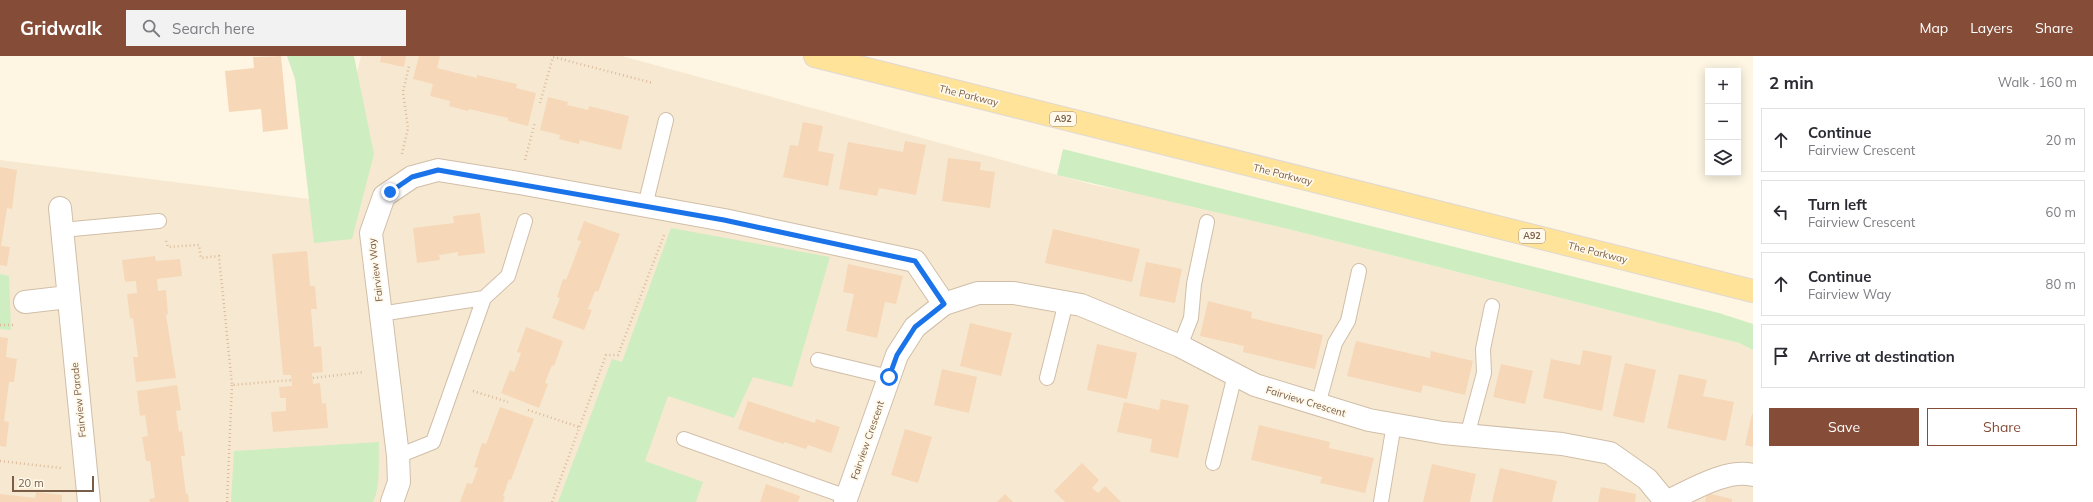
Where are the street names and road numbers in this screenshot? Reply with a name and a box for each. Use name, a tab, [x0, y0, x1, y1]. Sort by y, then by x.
street label: The Parkway	[938, 82, 1001, 109]
road number: A92	[1050, 112, 1076, 126]
street label: The Parkway	[1252, 161, 1315, 188]
road number: A92	[1519, 229, 1545, 243]
street label: Fairview Way	[365, 237, 386, 302]
street label: The Parkway	[1567, 239, 1630, 266]
street label: Fairview Parade	[68, 362, 89, 438]
street label: Fairview Crescent	[1264, 383, 1348, 420]
street label: Fairview Crescent	[848, 399, 887, 481]

